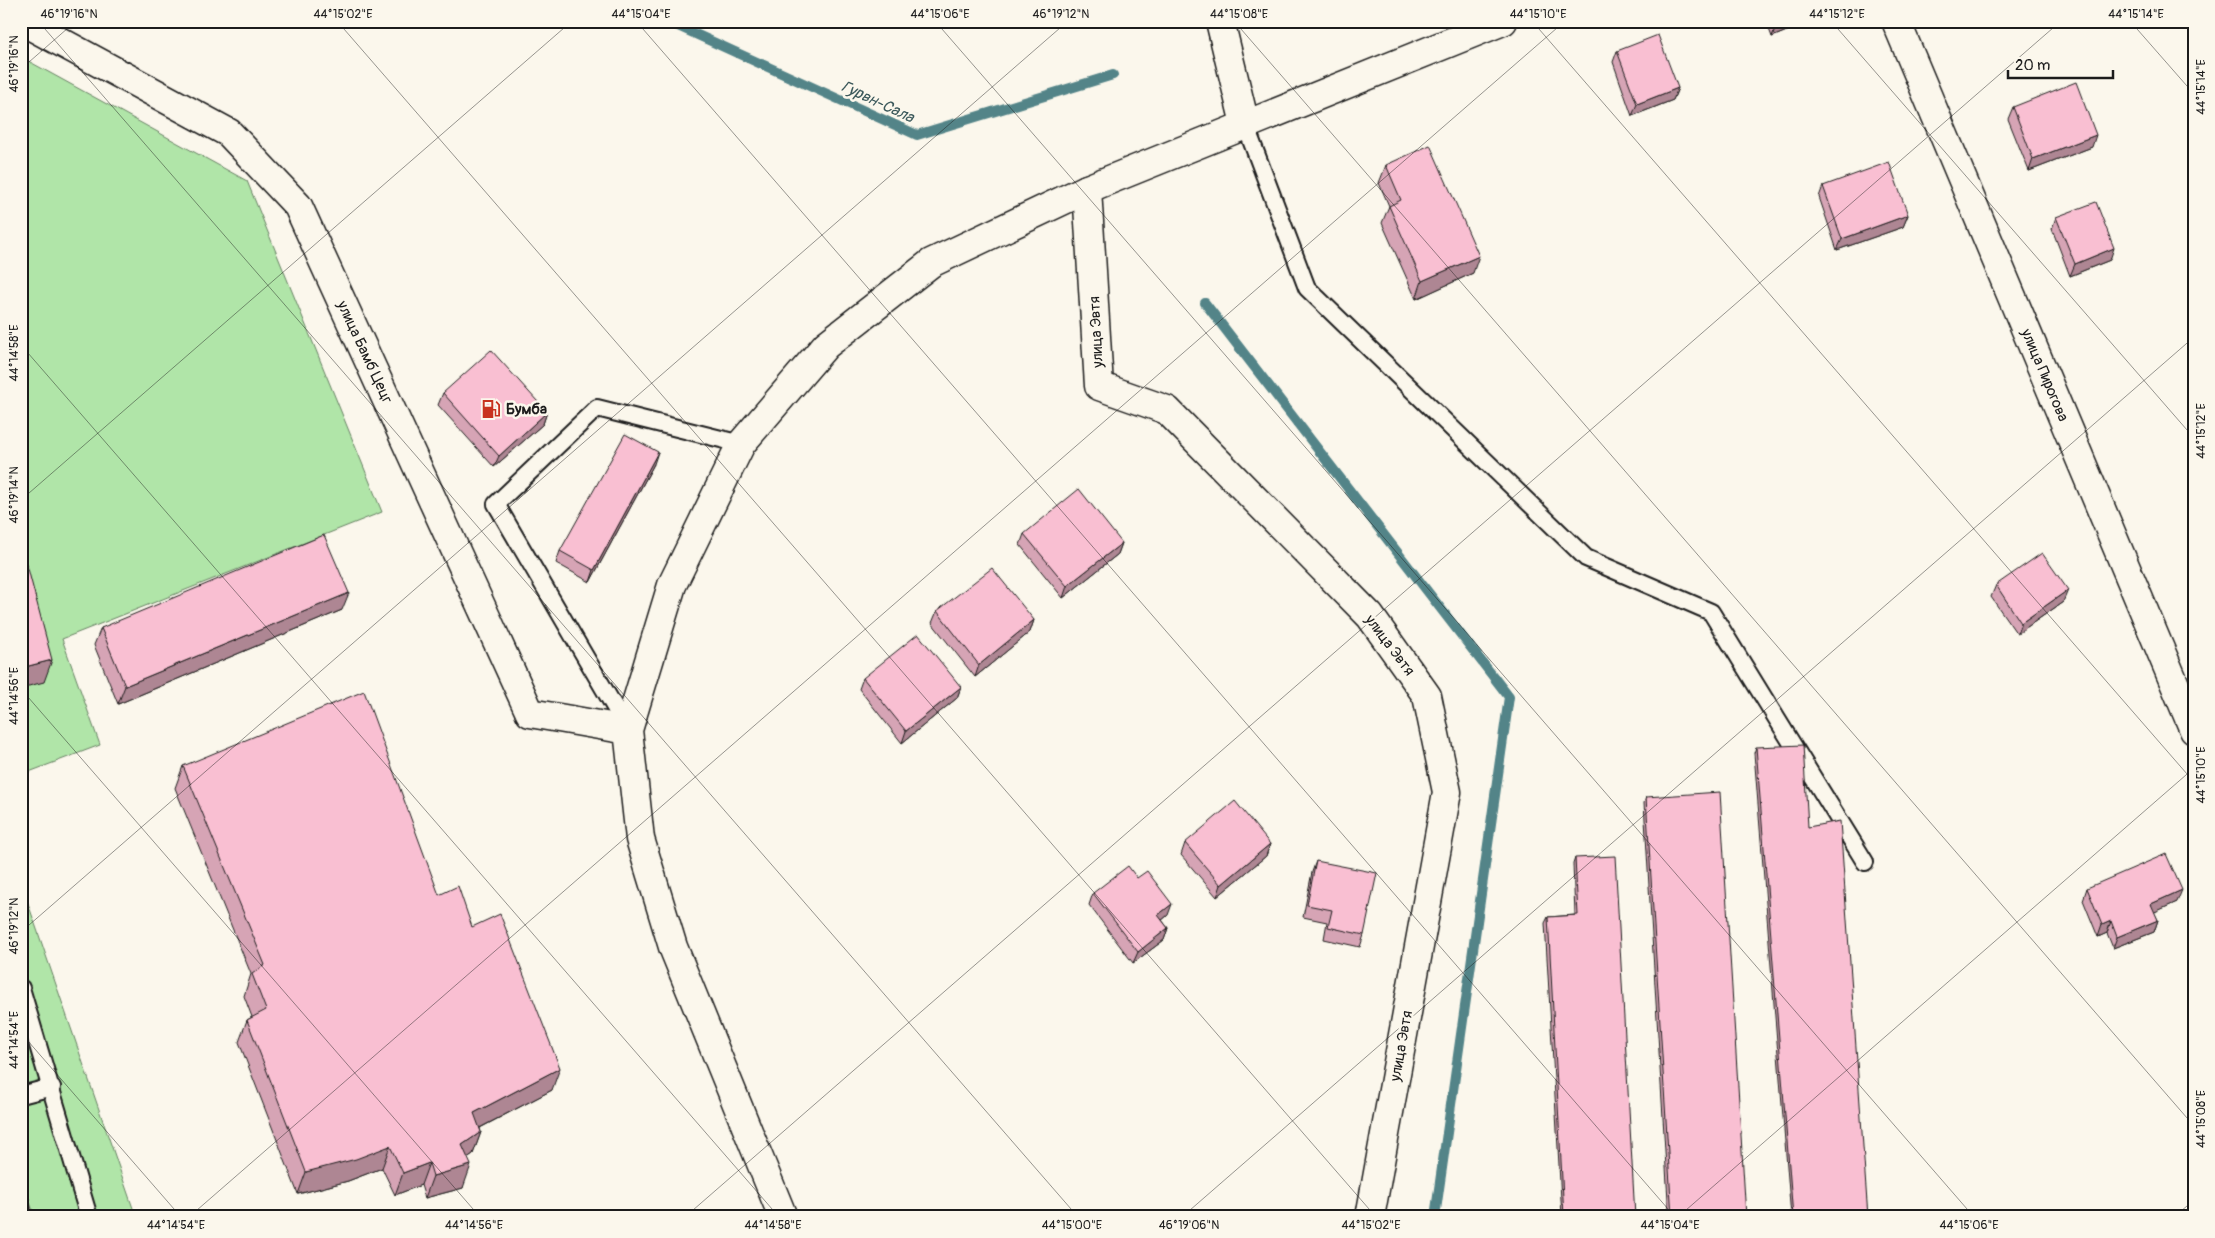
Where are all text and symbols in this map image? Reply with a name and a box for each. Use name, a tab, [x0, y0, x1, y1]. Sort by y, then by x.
text: 46°19'16"N	[40, 7, 98, 22]
text: 44°15'02"E	[314, 7, 372, 22]
text: 44°15'04"E	[611, 7, 671, 22]
text: 44°15'06"E	[910, 7, 970, 22]
text: 46°19'12"N	[1033, 7, 1089, 22]
text: 44°15'08"E	[1210, 7, 1268, 22]
text: 44°15'10"E	[1510, 7, 1566, 22]
text: 44°15'12"E	[1809, 7, 1865, 22]
text: 44°15'14"E	[2108, 7, 2164, 22]
text: 46°19'16"N	[7, 35, 22, 93]
scale bar	[2008, 48, 2112, 80]
text: 20 m	[2015, 56, 2050, 75]
text: 44°15'14"E	[2194, 59, 2209, 115]
water label: Гурвн-Сала	[838, 76, 919, 128]
street label: улица Эвтя	[1085, 296, 1108, 369]
street label: улица Бамб Цецг	[332, 297, 397, 406]
text: 44°14'58"E	[7, 325, 22, 381]
street label: улица Пирогова	[2016, 325, 2073, 424]
fuel station icon: Бумба	[480, 398, 502, 420]
place label: Бумба	[506, 400, 547, 419]
text: 44°15'12"E	[2194, 403, 2209, 459]
text: 46°19'14"N	[7, 466, 22, 524]
street label: улица Эвтя	[1360, 610, 1419, 680]
text: 44°14'56"E	[7, 667, 22, 725]
text: 44°15'10"E	[2194, 747, 2209, 803]
text: 46°19'12"N	[7, 898, 22, 954]
street label: улица Эвтя	[1386, 1009, 1417, 1084]
text: 44°14'54"E	[7, 1011, 22, 1069]
text: 44°15'08"E	[2194, 1090, 2209, 1148]
text: 44°14'54"E	[147, 1218, 205, 1233]
text: 44°14'56"E	[445, 1218, 503, 1233]
text: 44°14'58"E	[745, 1218, 801, 1233]
text: 44°15'00"E	[1042, 1218, 1102, 1233]
text: 46°19'06"N	[1159, 1218, 1219, 1233]
text: 44°15'02"E	[1342, 1218, 1400, 1233]
text: 44°15'04"E	[1640, 1218, 1700, 1233]
text: 44°15'06"E	[1939, 1218, 1999, 1233]

